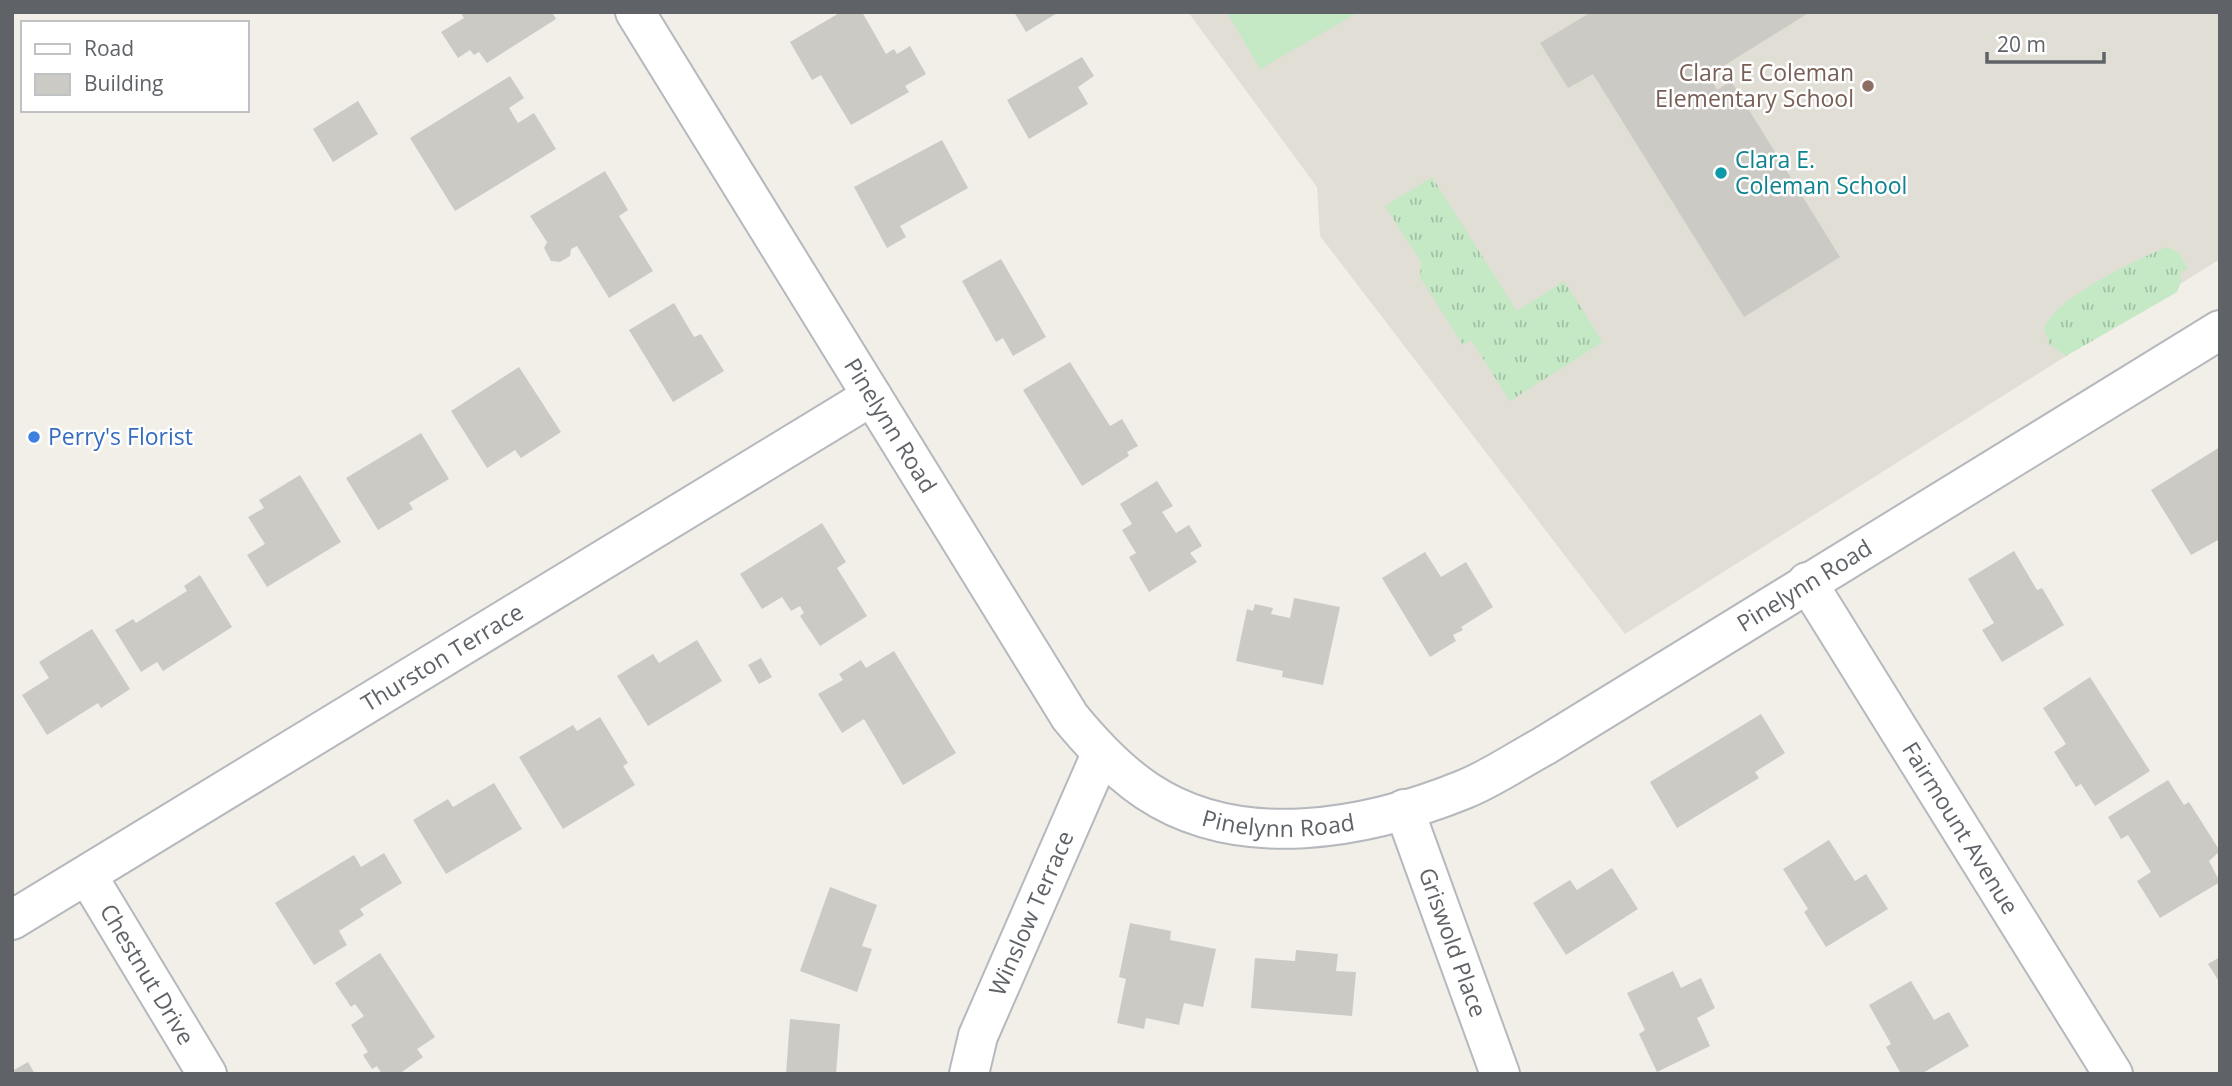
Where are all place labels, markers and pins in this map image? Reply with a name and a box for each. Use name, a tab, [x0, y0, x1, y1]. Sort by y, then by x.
place label: Clara E Coleman Elementary School	[1655, 56, 1854, 114]
marker: Clara E Coleman Elementary School	[1860, 78, 1876, 94]
place label: Clara E. Coleman School	[1735, 143, 1907, 201]
marker: Clara E. Coleman School	[1713, 165, 1729, 181]
place label: Perry's Florist	[48, 420, 193, 452]
marker: Perry's Florist	[26, 429, 42, 445]

